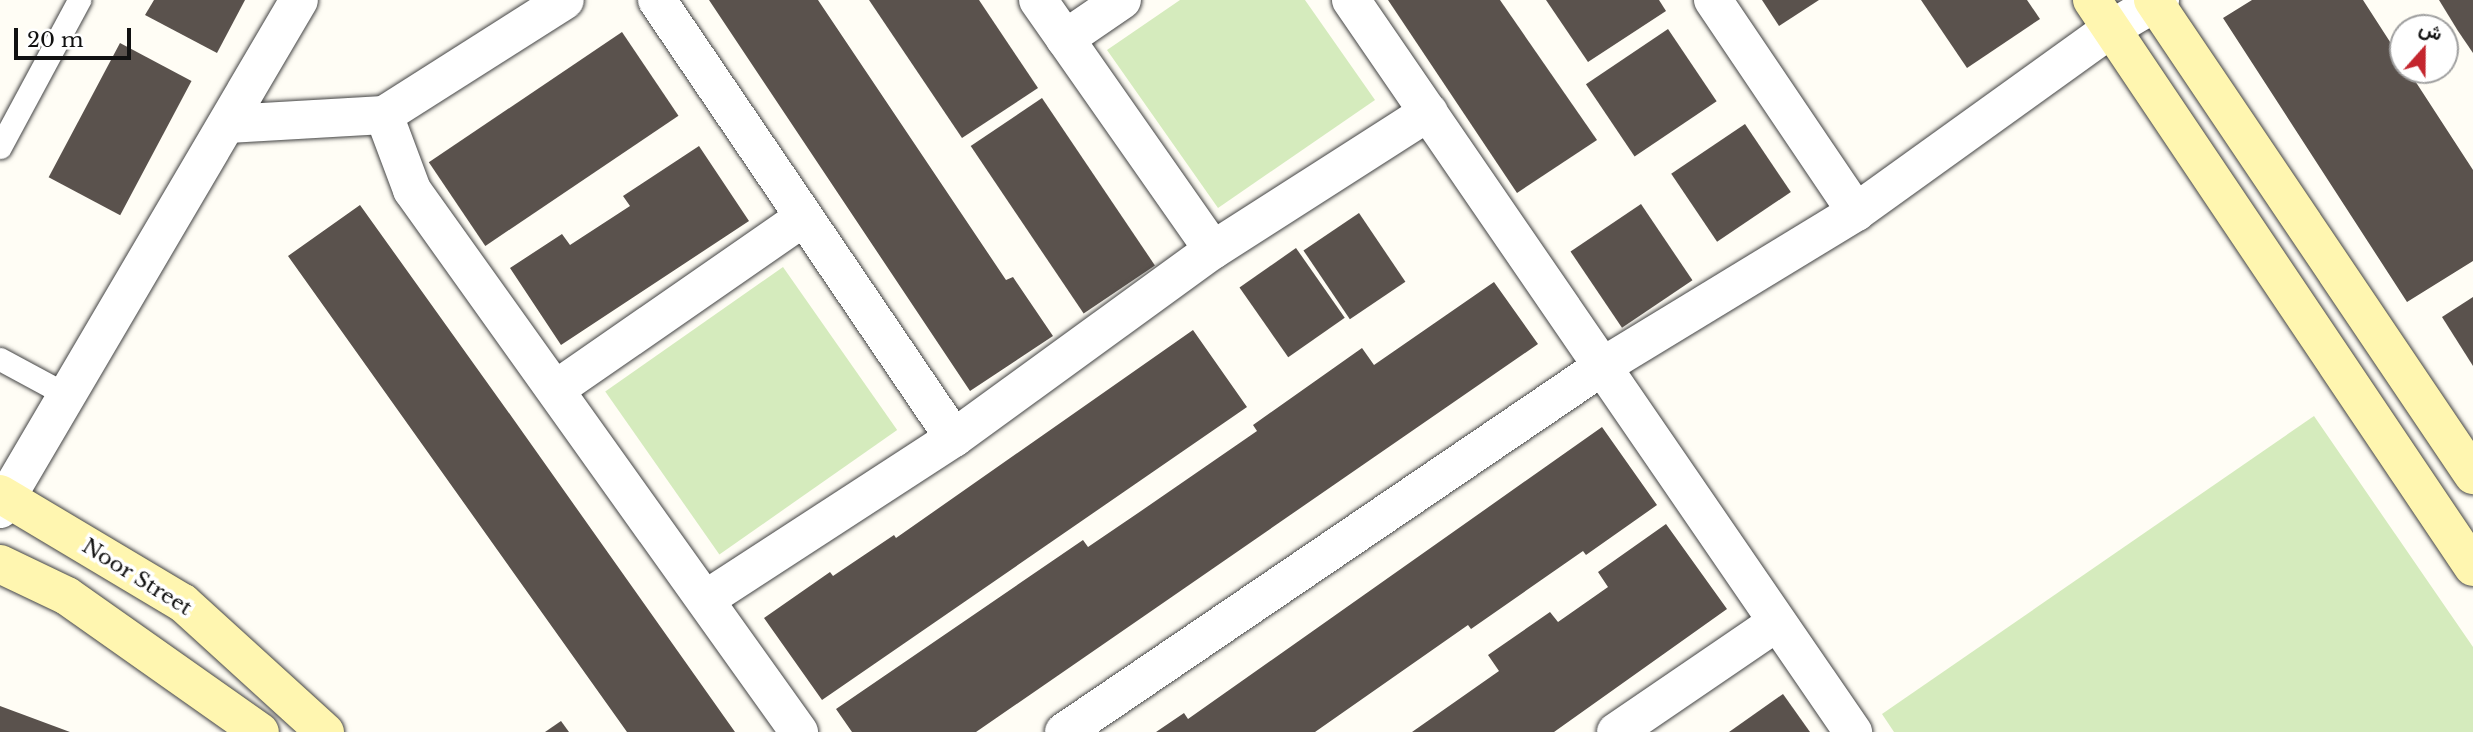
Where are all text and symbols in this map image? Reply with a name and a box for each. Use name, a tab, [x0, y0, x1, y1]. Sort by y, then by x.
scale bar	[18, 14, 135, 58]
north arrow	[2389, 14, 2459, 84]
text: ش	[2416, 16, 2446, 46]
text: 20 m	[27, 27, 84, 53]
street label: Noor Street	[77, 533, 197, 621]

